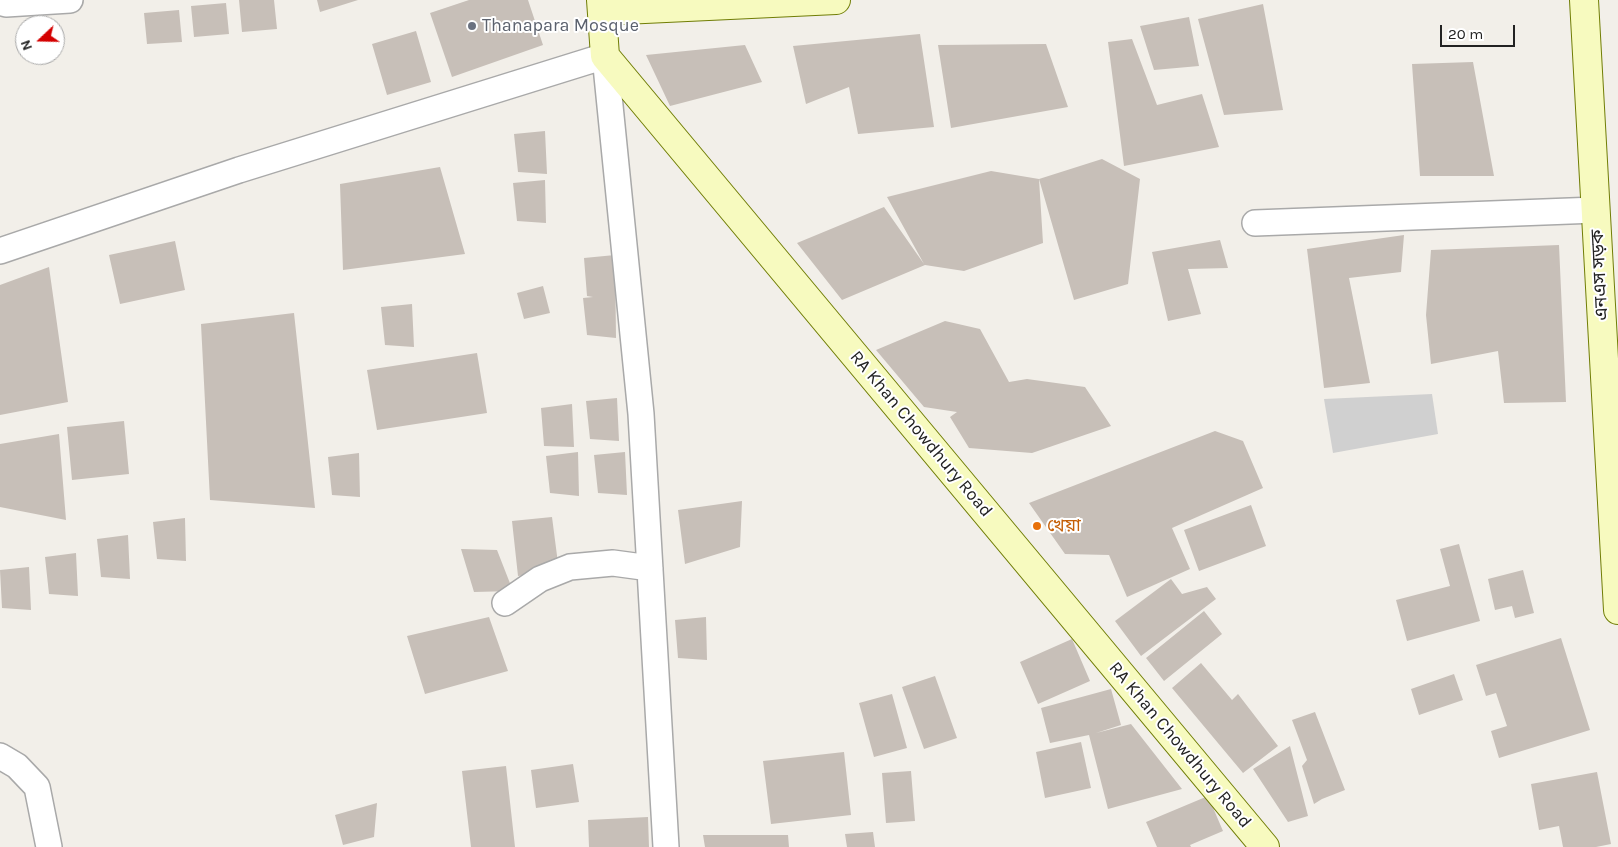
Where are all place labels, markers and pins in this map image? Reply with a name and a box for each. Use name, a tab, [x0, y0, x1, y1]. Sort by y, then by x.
place label: Thanapara Mosque	[482, 15, 639, 37]
marker: Thanapara Mosque	[466, 20, 478, 32]
place label: খেয়া	[1047, 515, 1081, 537]
marker: খেয়া	[1031, 520, 1043, 532]

